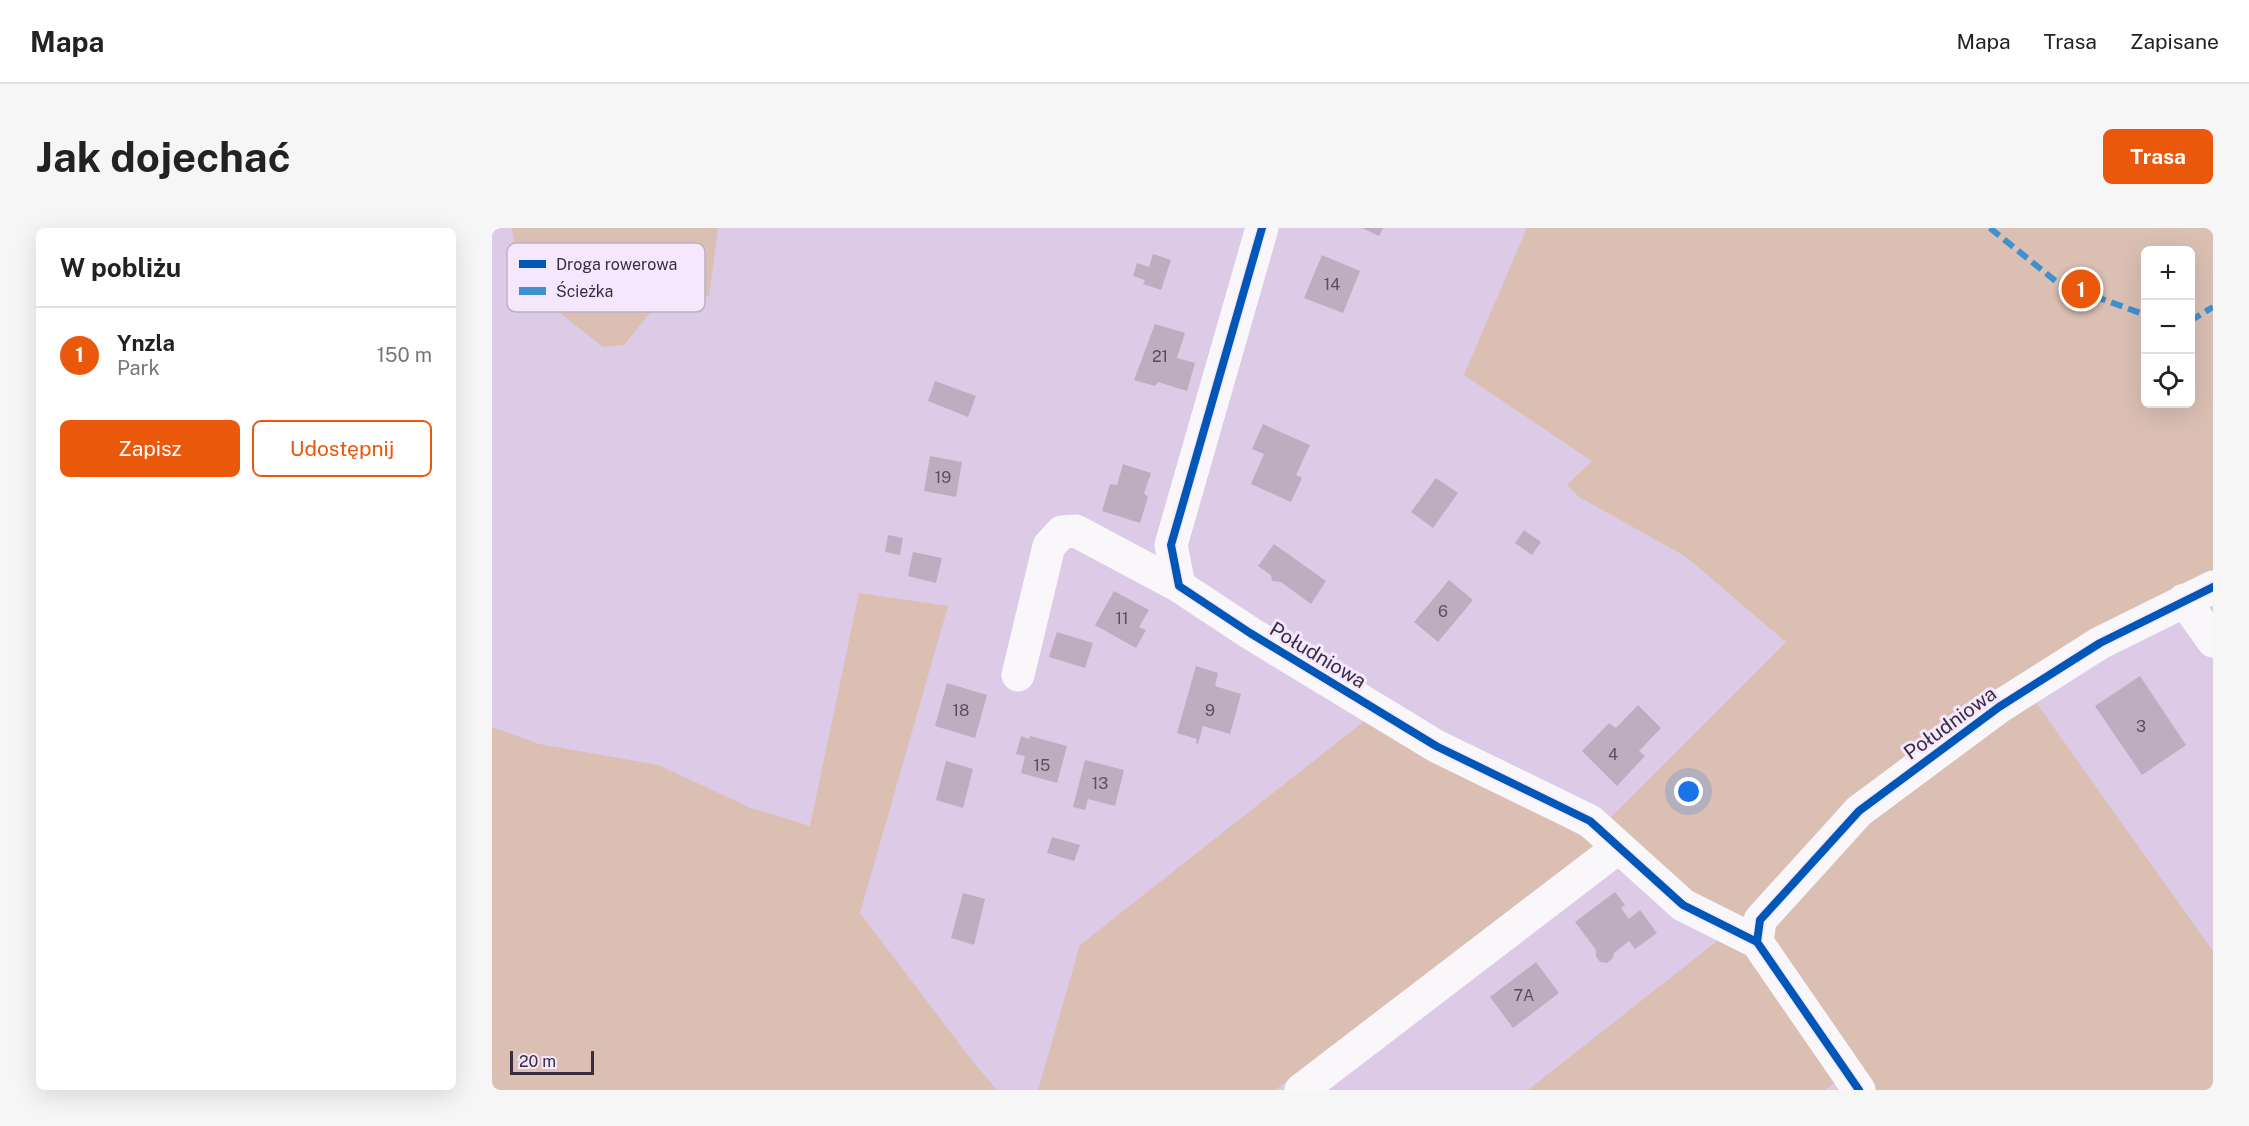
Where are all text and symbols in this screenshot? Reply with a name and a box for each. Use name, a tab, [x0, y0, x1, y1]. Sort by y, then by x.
text: Mapa	[30, 25, 104, 58]
text: Mapa	[1956, 29, 2011, 54]
text: Trasa	[2044, 29, 2097, 54]
text: Zapisane	[2130, 29, 2219, 54]
button: Trasa	[2103, 129, 2213, 184]
text: Jak dojechać	[36, 132, 291, 181]
legend	[507, 243, 705, 312]
map controls	[2141, 246, 2195, 408]
button: +	[2141, 246, 2195, 300]
text: W pobliżu	[60, 252, 181, 283]
text: Droga rowerowa	[556, 255, 677, 274]
pin: 1	[2062, 266, 2100, 312]
house number: 14	[1324, 275, 1340, 294]
text: Ścieżka	[556, 281, 613, 301]
button: −	[2141, 300, 2195, 354]
text: Ynzla	[117, 330, 175, 356]
text: 1	[75, 343, 84, 367]
text: 150 m	[377, 343, 432, 367]
house number: 21	[1152, 347, 1168, 366]
button: locate	[2141, 354, 2195, 408]
text: Park	[117, 356, 160, 380]
button: Zapisz	[60, 420, 240, 477]
button: Udostępnij	[252, 420, 432, 477]
house number: 19	[935, 468, 951, 487]
house number: 6	[1438, 602, 1448, 621]
house number: 11	[1115, 609, 1129, 628]
street label: Południowa	[1265, 617, 1371, 693]
street label: Południowa	[1899, 681, 2001, 765]
house number: 18	[953, 701, 969, 720]
house number: 9	[1205, 701, 1215, 720]
house number: 3	[2136, 717, 2146, 736]
house number: 4	[1608, 745, 1618, 764]
house number: 15	[1034, 756, 1050, 775]
house number: 13	[1092, 774, 1108, 793]
your location	[1674, 777, 1703, 806]
house number: 7A	[1514, 986, 1534, 1005]
scale bar	[510, 1048, 594, 1076]
text: 20 m	[519, 1052, 556, 1071]

